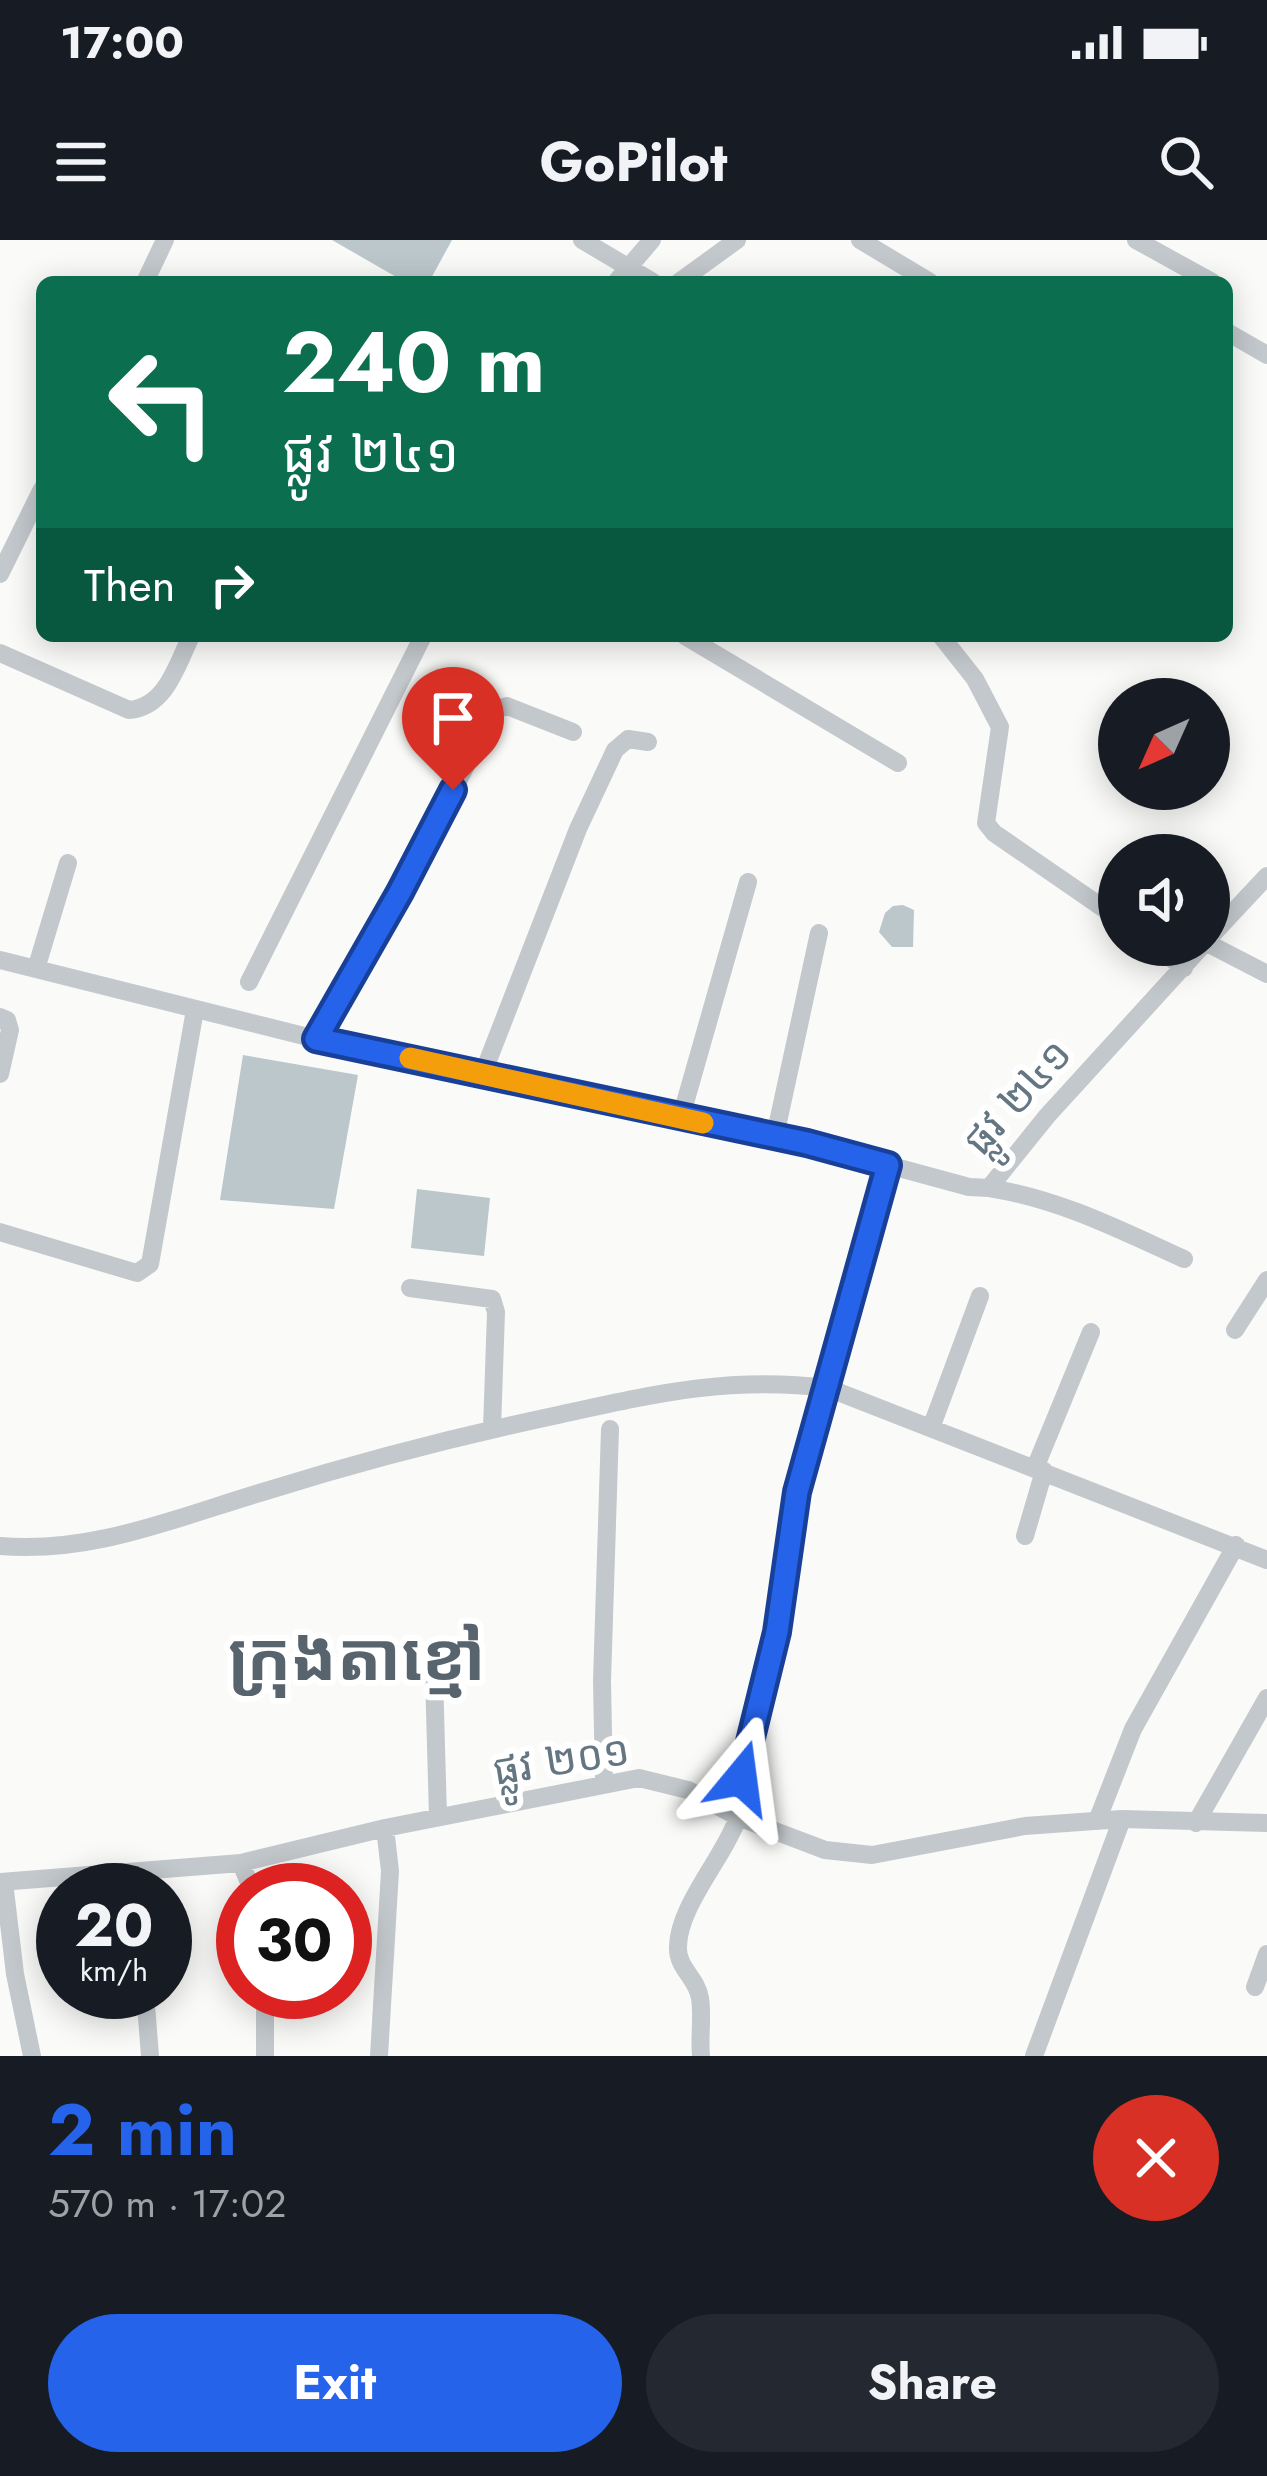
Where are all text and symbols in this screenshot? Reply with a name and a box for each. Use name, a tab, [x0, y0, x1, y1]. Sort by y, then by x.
text: 17:00	[60, 10, 184, 75]
text: GoPilot	[540, 123, 727, 201]
icon: menu	[48, 129, 114, 195]
icon: search	[1153, 129, 1219, 195]
text: 240 m	[282, 302, 545, 424]
icon: left	[84, 324, 240, 480]
text: ផ្លូវ ២៤១	[282, 414, 459, 492]
icon: right	[199, 552, 265, 618]
text: Then	[84, 553, 175, 618]
pin	[402, 667, 504, 790]
north arrow	[1098, 678, 1230, 810]
map controls	[1098, 678, 1230, 966]
icon: arrive	[420, 685, 486, 751]
button: sound	[1098, 834, 1230, 966]
street label: ផ្លូវ ២៤១	[948, 1025, 1091, 1173]
district label: ក្រុងតាខ្មៅ	[229, 1609, 485, 1705]
position arrow	[678, 1715, 804, 1841]
street label: ផ្លូវ ២០១	[488, 1719, 635, 1807]
speed limit sign: 30	[216, 1863, 372, 2019]
text: 20	[74, 1882, 154, 1969]
text: km/h	[80, 1949, 148, 1992]
text: 2 min	[48, 2078, 237, 2182]
button: close	[1093, 2095, 1219, 2221]
text: 570 m · 17:02	[48, 2175, 286, 2232]
button: Exit	[48, 2314, 622, 2452]
button: Share	[646, 2314, 1219, 2452]

